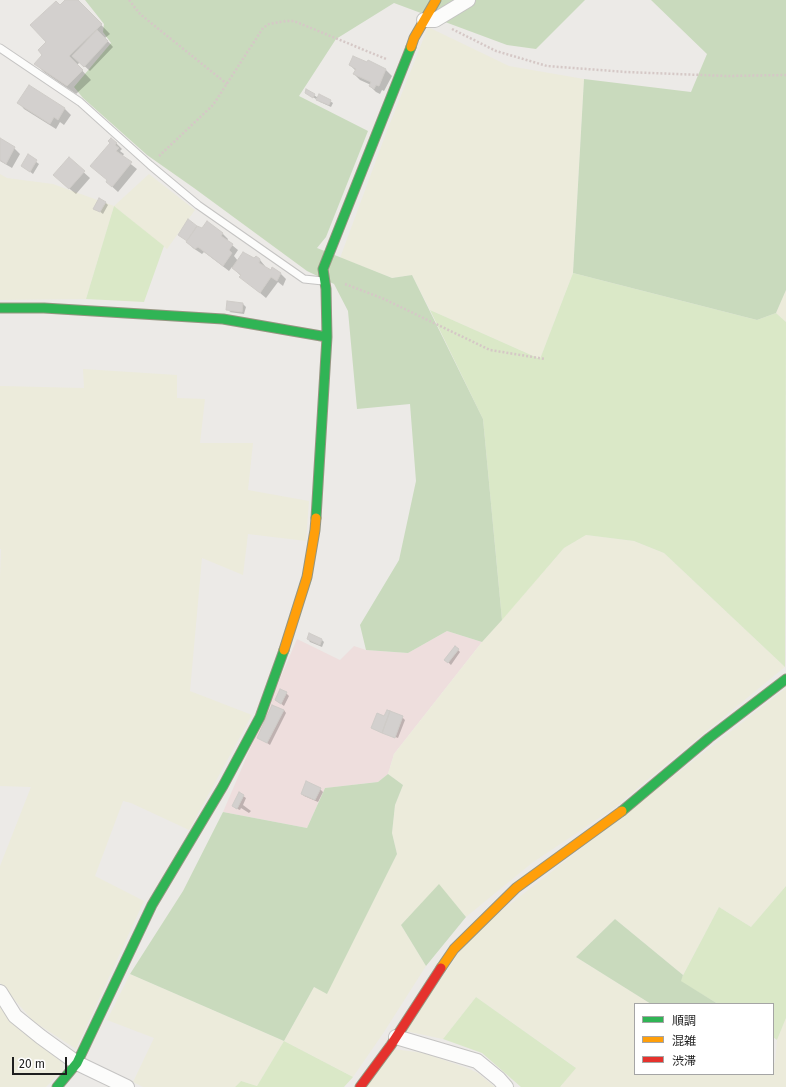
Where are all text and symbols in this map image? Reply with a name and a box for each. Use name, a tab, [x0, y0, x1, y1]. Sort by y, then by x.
legend	[634, 1003, 774, 1075]
text: 順調	[672, 1014, 696, 1028]
text: 混雑	[672, 1034, 696, 1048]
scale bar	[14, 1049, 69, 1075]
text: 渋滞	[672, 1054, 696, 1068]
text: 20 m	[19, 1057, 45, 1071]

